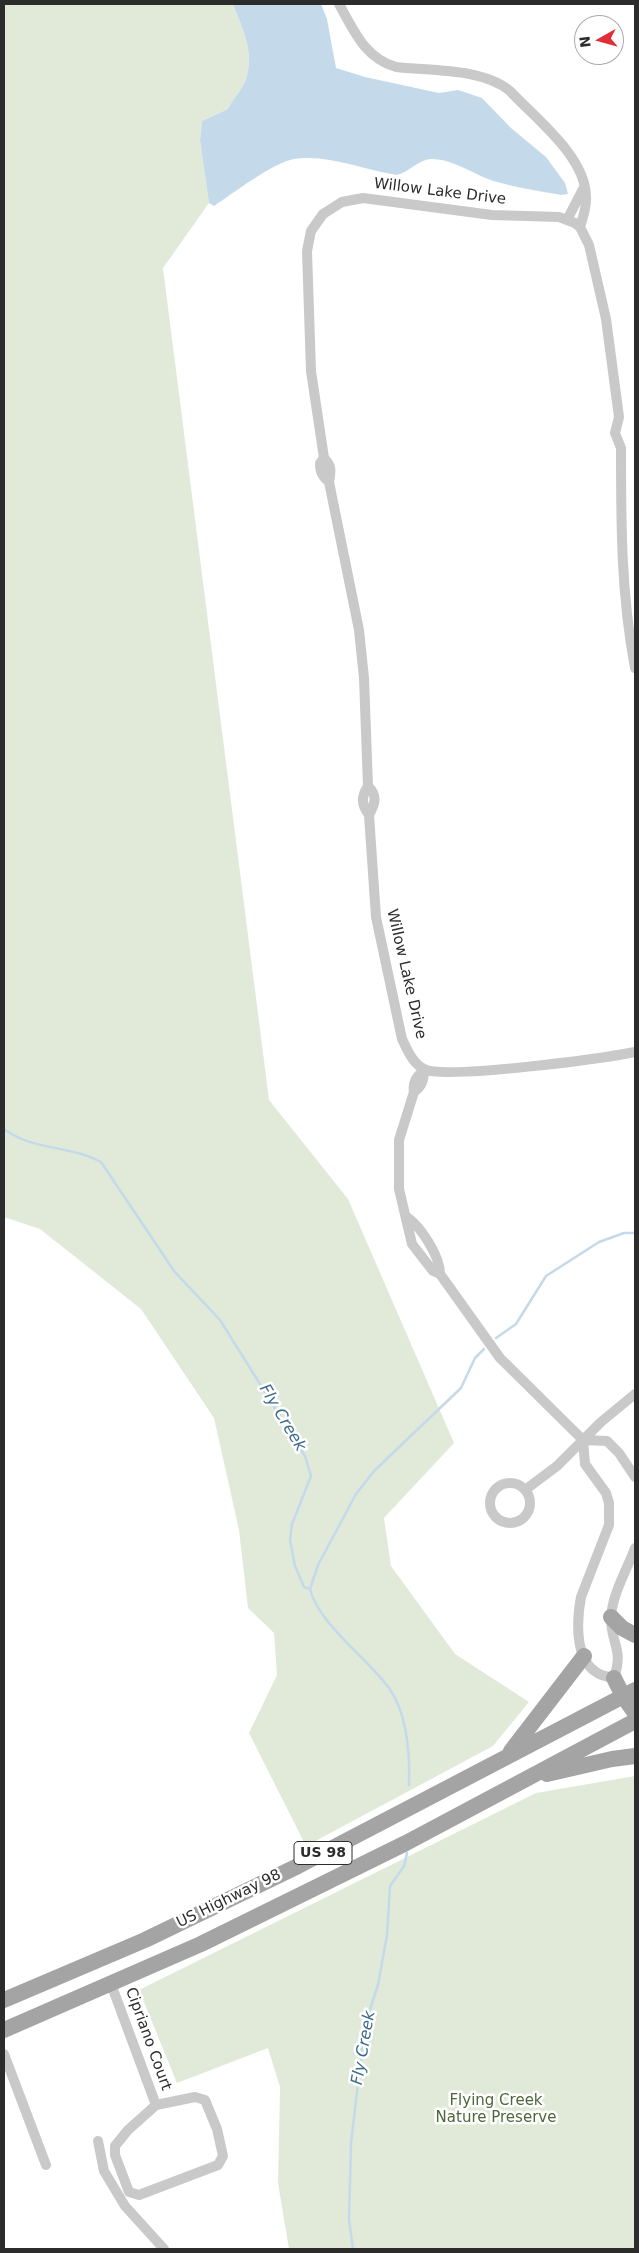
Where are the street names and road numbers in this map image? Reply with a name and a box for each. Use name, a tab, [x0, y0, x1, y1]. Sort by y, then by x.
street label: Willow Lake Drive	[373, 175, 507, 209]
street label: Willow Lake Drive	[382, 907, 430, 1041]
road number: US 98	[294, 1842, 352, 1865]
street label: US Highway 98	[174, 1866, 284, 1932]
street label: Cipriano Court	[121, 1985, 175, 2093]

